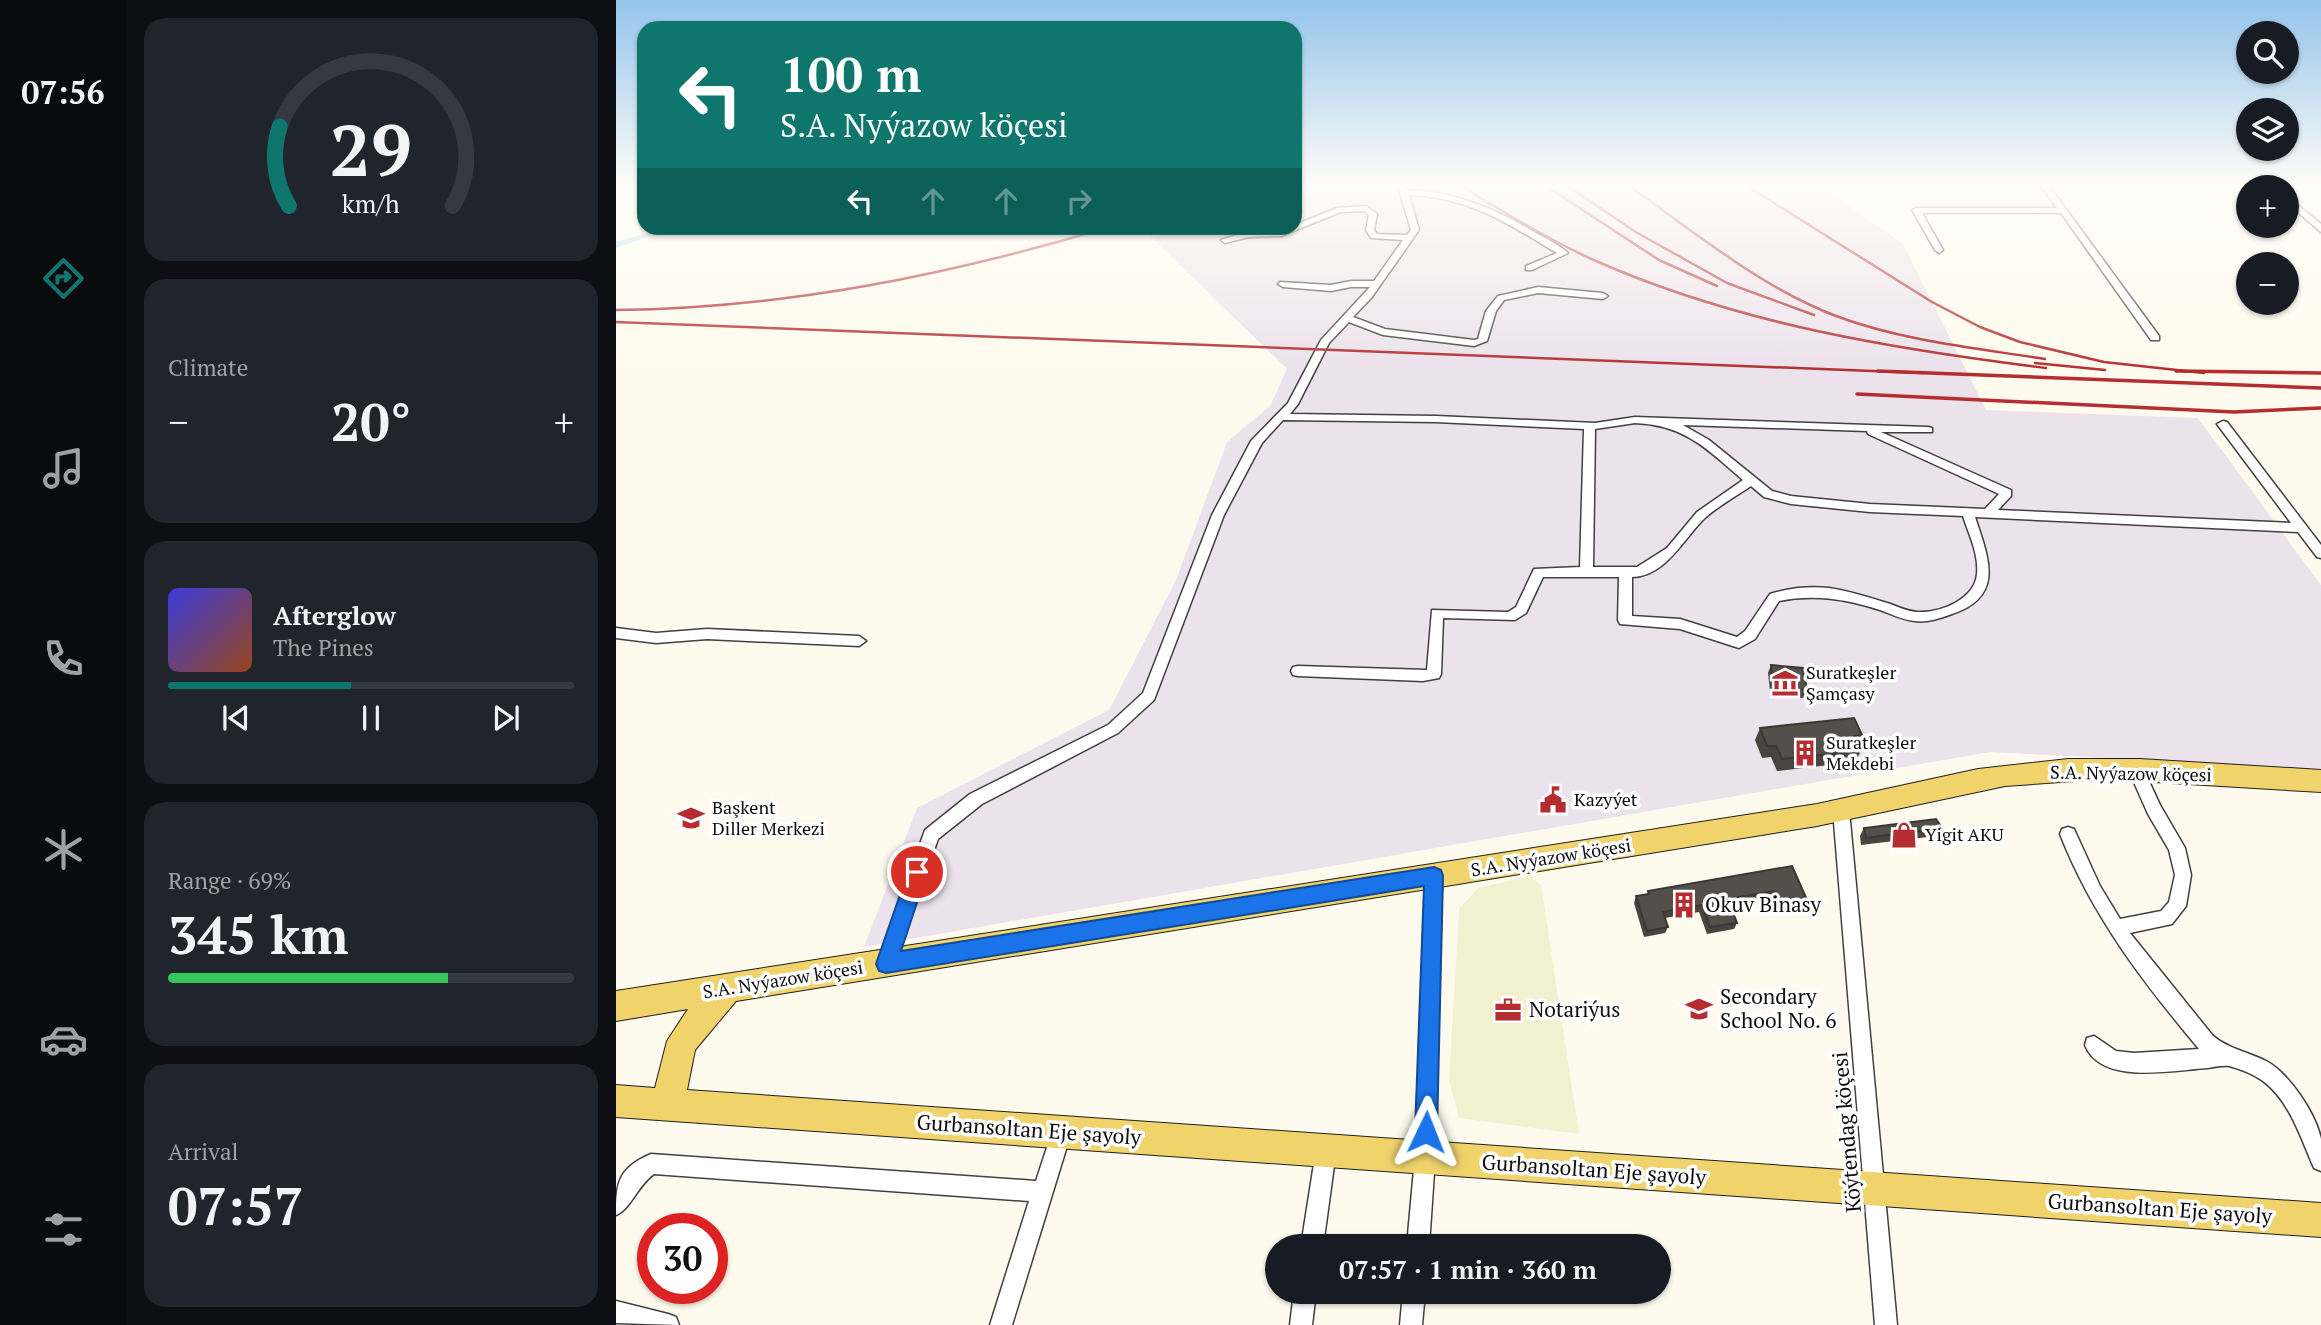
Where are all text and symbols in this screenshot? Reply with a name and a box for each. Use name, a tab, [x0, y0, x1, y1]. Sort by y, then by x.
map controls	[2236, 21, 2299, 315]
button: search	[2236, 21, 2299, 84]
text: 100 m	[780, 41, 922, 106]
icon: left	[665, 49, 756, 140]
text: 07:56	[21, 71, 105, 113]
button: layers	[2236, 98, 2299, 161]
text: 29	[330, 100, 412, 197]
text: S.A. Nyýazow köçesi	[780, 104, 1068, 146]
button: +	[2236, 175, 2299, 238]
icon: left	[841, 182, 879, 220]
icon: ahead	[914, 182, 952, 220]
icon: ahead	[987, 182, 1025, 220]
icon: right	[1060, 182, 1098, 220]
text: km/h	[342, 187, 400, 220]
button: −	[2236, 252, 2299, 315]
icon: directions	[39, 254, 88, 303]
text: Climate	[168, 352, 248, 383]
text: 20°	[331, 387, 411, 456]
text: −	[168, 397, 188, 447]
text: +	[554, 397, 574, 447]
icon: music	[39, 444, 88, 493]
text: Afterglow	[273, 598, 396, 632]
text: The Pines	[273, 632, 374, 663]
icon: phone	[39, 634, 88, 683]
place label: Suratkeşler Şamçasy	[1806, 660, 1896, 705]
museum icon: Suratkeşler Şamçasy	[1770, 668, 1800, 698]
icon: previous	[217, 699, 255, 737]
icon: pause	[352, 699, 390, 737]
icon: next	[487, 699, 525, 737]
place label: Suratkeşler Mekdebi	[1826, 730, 1916, 775]
building icon: Suratkeşler Mekdebi	[1790, 738, 1820, 768]
street label: S.A. Nyýazow köçesi	[2050, 760, 2212, 786]
public building icon: Kazyýet	[1538, 785, 1568, 815]
place label: Kazyýet	[1574, 787, 1638, 811]
place label: Başkent Diller Merkezi	[712, 795, 825, 840]
school or university icon: Başkent Diller Merkezi	[676, 803, 706, 833]
shop icon: Yigit AKU	[1889, 820, 1919, 850]
place label: Yigit AKU	[1925, 822, 2004, 846]
icon: climate	[39, 825, 88, 874]
street label: S.A. Nyýazow köçesi	[1469, 833, 1633, 882]
pin	[887, 842, 947, 902]
icon: arrive	[898, 853, 936, 891]
text: Range · 69%	[168, 865, 291, 896]
building icon: Okuv Binasy	[1669, 890, 1699, 920]
place label: Okuv Binasy	[1705, 890, 1822, 918]
text: 345 km	[168, 900, 349, 969]
street label: S.A. Nyýazow köçesi	[701, 955, 865, 1004]
place label: Secondary School No. 6	[1720, 982, 1836, 1034]
school or university icon: Secondary School No. 6	[1684, 994, 1714, 1024]
office icon: Notariýus	[1493, 995, 1523, 1025]
place label: Notariýus	[1529, 995, 1620, 1023]
icon: car	[39, 1015, 88, 1064]
street label: Köýtendag köçesi	[1825, 1051, 1867, 1214]
position arrow	[1389, 1095, 1463, 1169]
street label: Gurbansoltan Eje şayoly	[916, 1107, 1143, 1151]
text: Arrival	[168, 1136, 239, 1167]
street label: Gurbansoltan Eje şayoly	[1481, 1147, 1708, 1191]
text: 07:57	[168, 1171, 303, 1240]
street label: Gurbansoltan Eje şayoly	[2047, 1186, 2274, 1230]
icon: filters	[39, 1205, 88, 1254]
speed limit sign: 30	[637, 1213, 728, 1304]
text: 07:57 · 1 min · 360 m	[1339, 1252, 1597, 1286]

